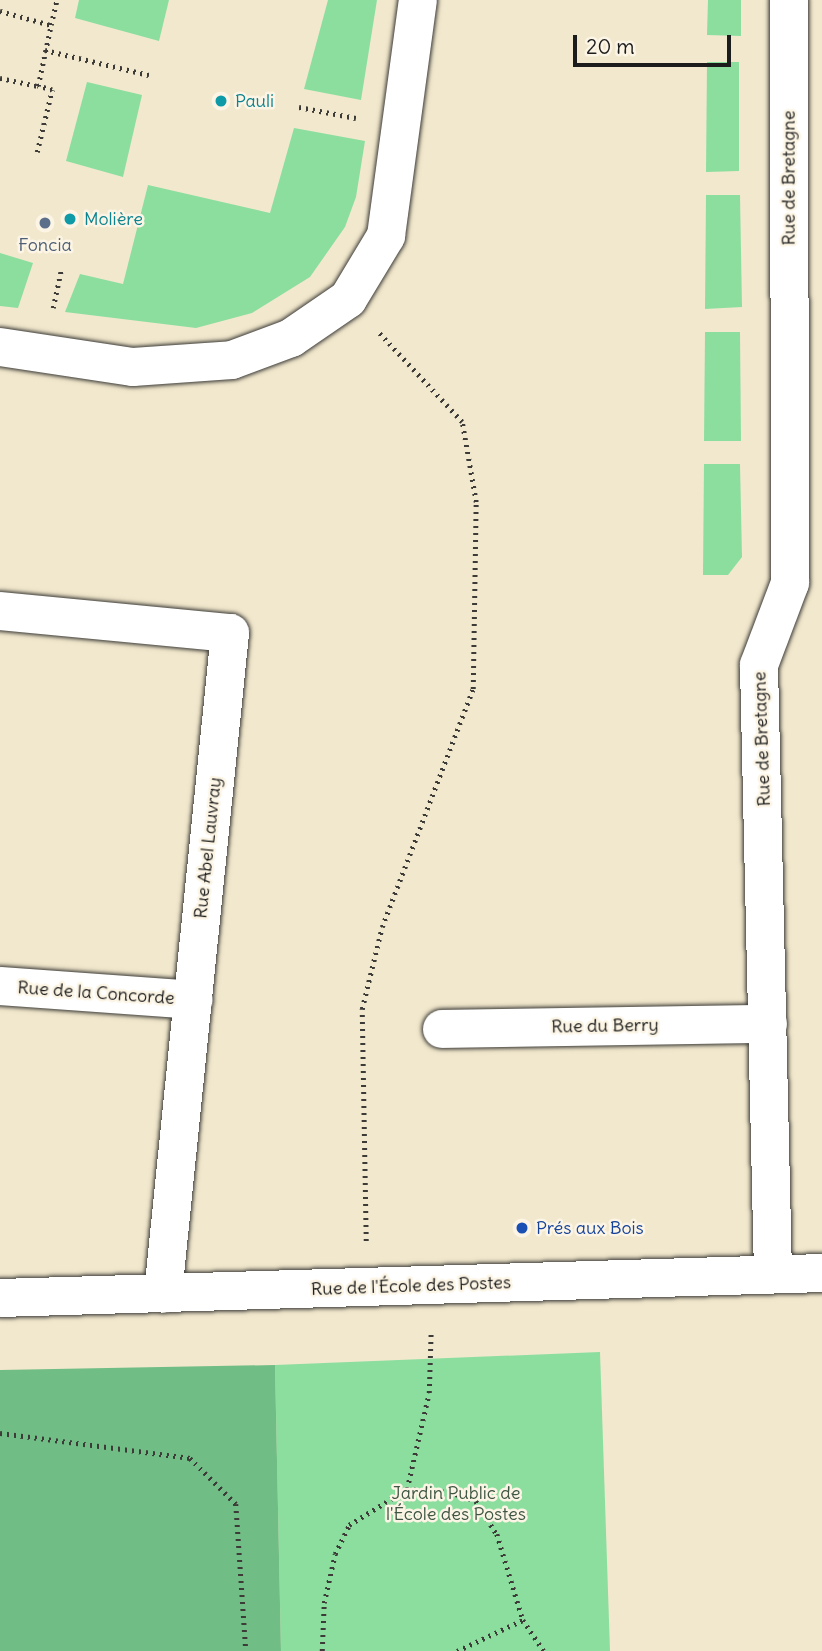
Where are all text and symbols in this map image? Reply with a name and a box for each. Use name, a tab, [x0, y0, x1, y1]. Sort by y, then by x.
scale bar	[577, 21, 734, 65]
text: 20 m	[586, 33, 635, 60]
place label: Pauli	[235, 90, 274, 112]
marker: Pauli	[213, 93, 229, 109]
street label: Rue de Bretagne	[778, 111, 800, 245]
place label: Molière	[84, 208, 143, 230]
marker: Molière	[62, 211, 78, 227]
marker: Foncia	[37, 215, 53, 231]
place label: Foncia	[18, 234, 72, 256]
street label: Rue de Bretagne	[749, 671, 775, 807]
street label: Rue Abel Lauvray	[190, 776, 226, 920]
street label: Rue de la Concorde	[17, 977, 175, 1009]
street label: Rue du Berry	[551, 1014, 659, 1038]
place label: Prés aux Bois	[536, 1217, 644, 1239]
marker: Prés aux Bois	[514, 1220, 530, 1236]
street label: Rue de l'École des Postes	[311, 1272, 511, 1300]
park label: Jardin Public de l'École des Postes	[386, 1483, 526, 1526]

